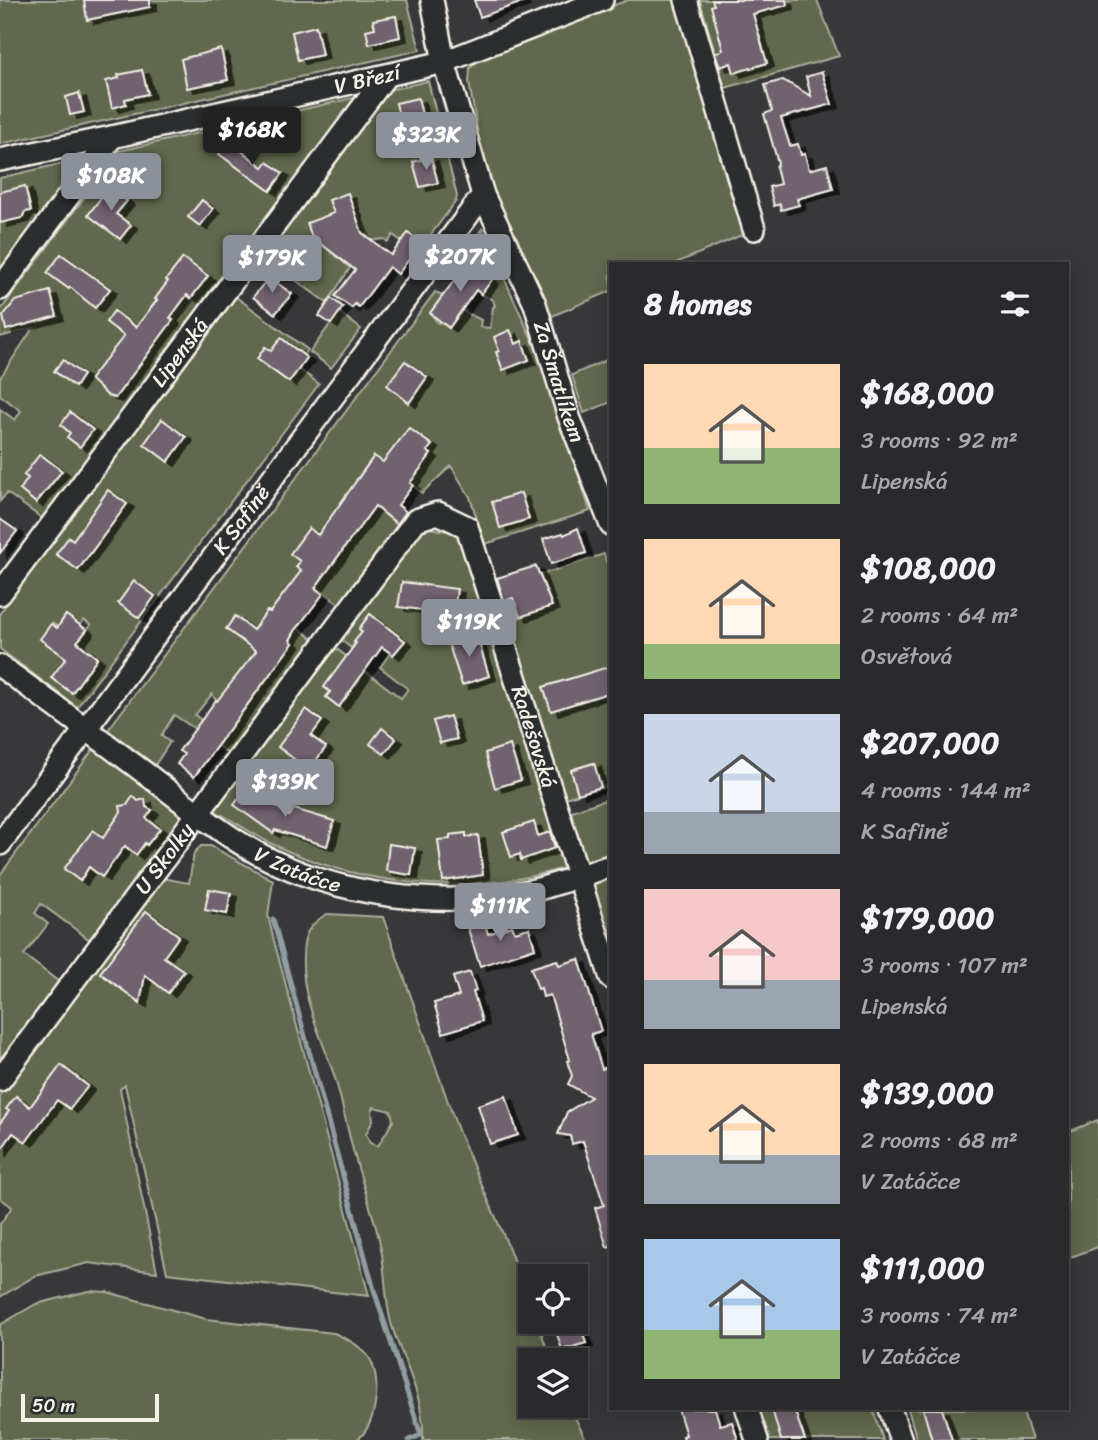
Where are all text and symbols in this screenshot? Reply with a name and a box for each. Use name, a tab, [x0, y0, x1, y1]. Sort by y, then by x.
street label: V Březí	[331, 53, 406, 105]
pin: $168K	[203, 108, 301, 167]
text: $168K	[219, 109, 285, 150]
pin: $323K	[377, 113, 475, 172]
text: $323K	[392, 114, 460, 155]
pin: $108K	[62, 154, 160, 213]
text: $108K	[77, 155, 145, 196]
pin: $207K	[411, 234, 509, 294]
pin: $179K	[223, 236, 321, 295]
text: $207K	[425, 236, 495, 277]
text: $179K	[239, 237, 305, 278]
text: 8 homes	[644, 277, 752, 331]
icon: filters	[996, 285, 1034, 323]
street label: Lipenská	[141, 309, 219, 396]
street label: Za Šmatlíkem	[522, 316, 596, 448]
text: $168,000	[861, 366, 994, 420]
icon: home	[700, 392, 784, 476]
text: 3 rooms · 92 m²	[861, 420, 1018, 461]
text: Lipenská	[861, 461, 948, 502]
street label: K Safině	[202, 476, 281, 563]
text: $108,000	[861, 541, 996, 595]
icon: home	[700, 567, 784, 651]
text: 2 rooms · 64 m²	[861, 595, 1018, 636]
pin: $119K	[420, 600, 518, 659]
text: $119K	[437, 601, 501, 642]
text: Osvětová	[861, 636, 952, 677]
street label: Radešovská	[500, 681, 568, 793]
text: $207,000	[861, 716, 1000, 770]
icon: home	[700, 742, 784, 826]
pin: $139K	[236, 760, 334, 819]
text: $139K	[252, 761, 318, 802]
text: 4 rooms · 144 m²	[861, 770, 1031, 811]
text: K Safině	[861, 811, 948, 852]
street label: U Školky	[125, 814, 204, 903]
street label: V Zatáčce	[247, 835, 345, 904]
pin: $111K	[451, 884, 549, 943]
text: $111K	[470, 885, 530, 926]
text: $179,000	[861, 891, 995, 945]
icon: home	[700, 917, 784, 1001]
text: 3 rooms · 107 m²	[861, 945, 1028, 986]
text: Lipenská	[861, 986, 948, 1027]
text: $139,000	[861, 1066, 994, 1120]
icon: home	[700, 1092, 784, 1176]
text: 2 rooms · 68 m²	[861, 1120, 1018, 1161]
text: V Zatáčce	[861, 1161, 961, 1202]
text: $111,000	[861, 1241, 985, 1295]
map controls	[518, 1264, 588, 1418]
button: locate	[518, 1264, 588, 1334]
icon: home	[700, 1267, 784, 1351]
text: 3 rooms · 74 m²	[861, 1295, 1018, 1336]
text: V Zatáčce	[861, 1336, 961, 1377]
button: layers	[518, 1348, 588, 1418]
text: 50 m	[32, 1389, 75, 1422]
scale bar	[21, 1391, 159, 1423]

